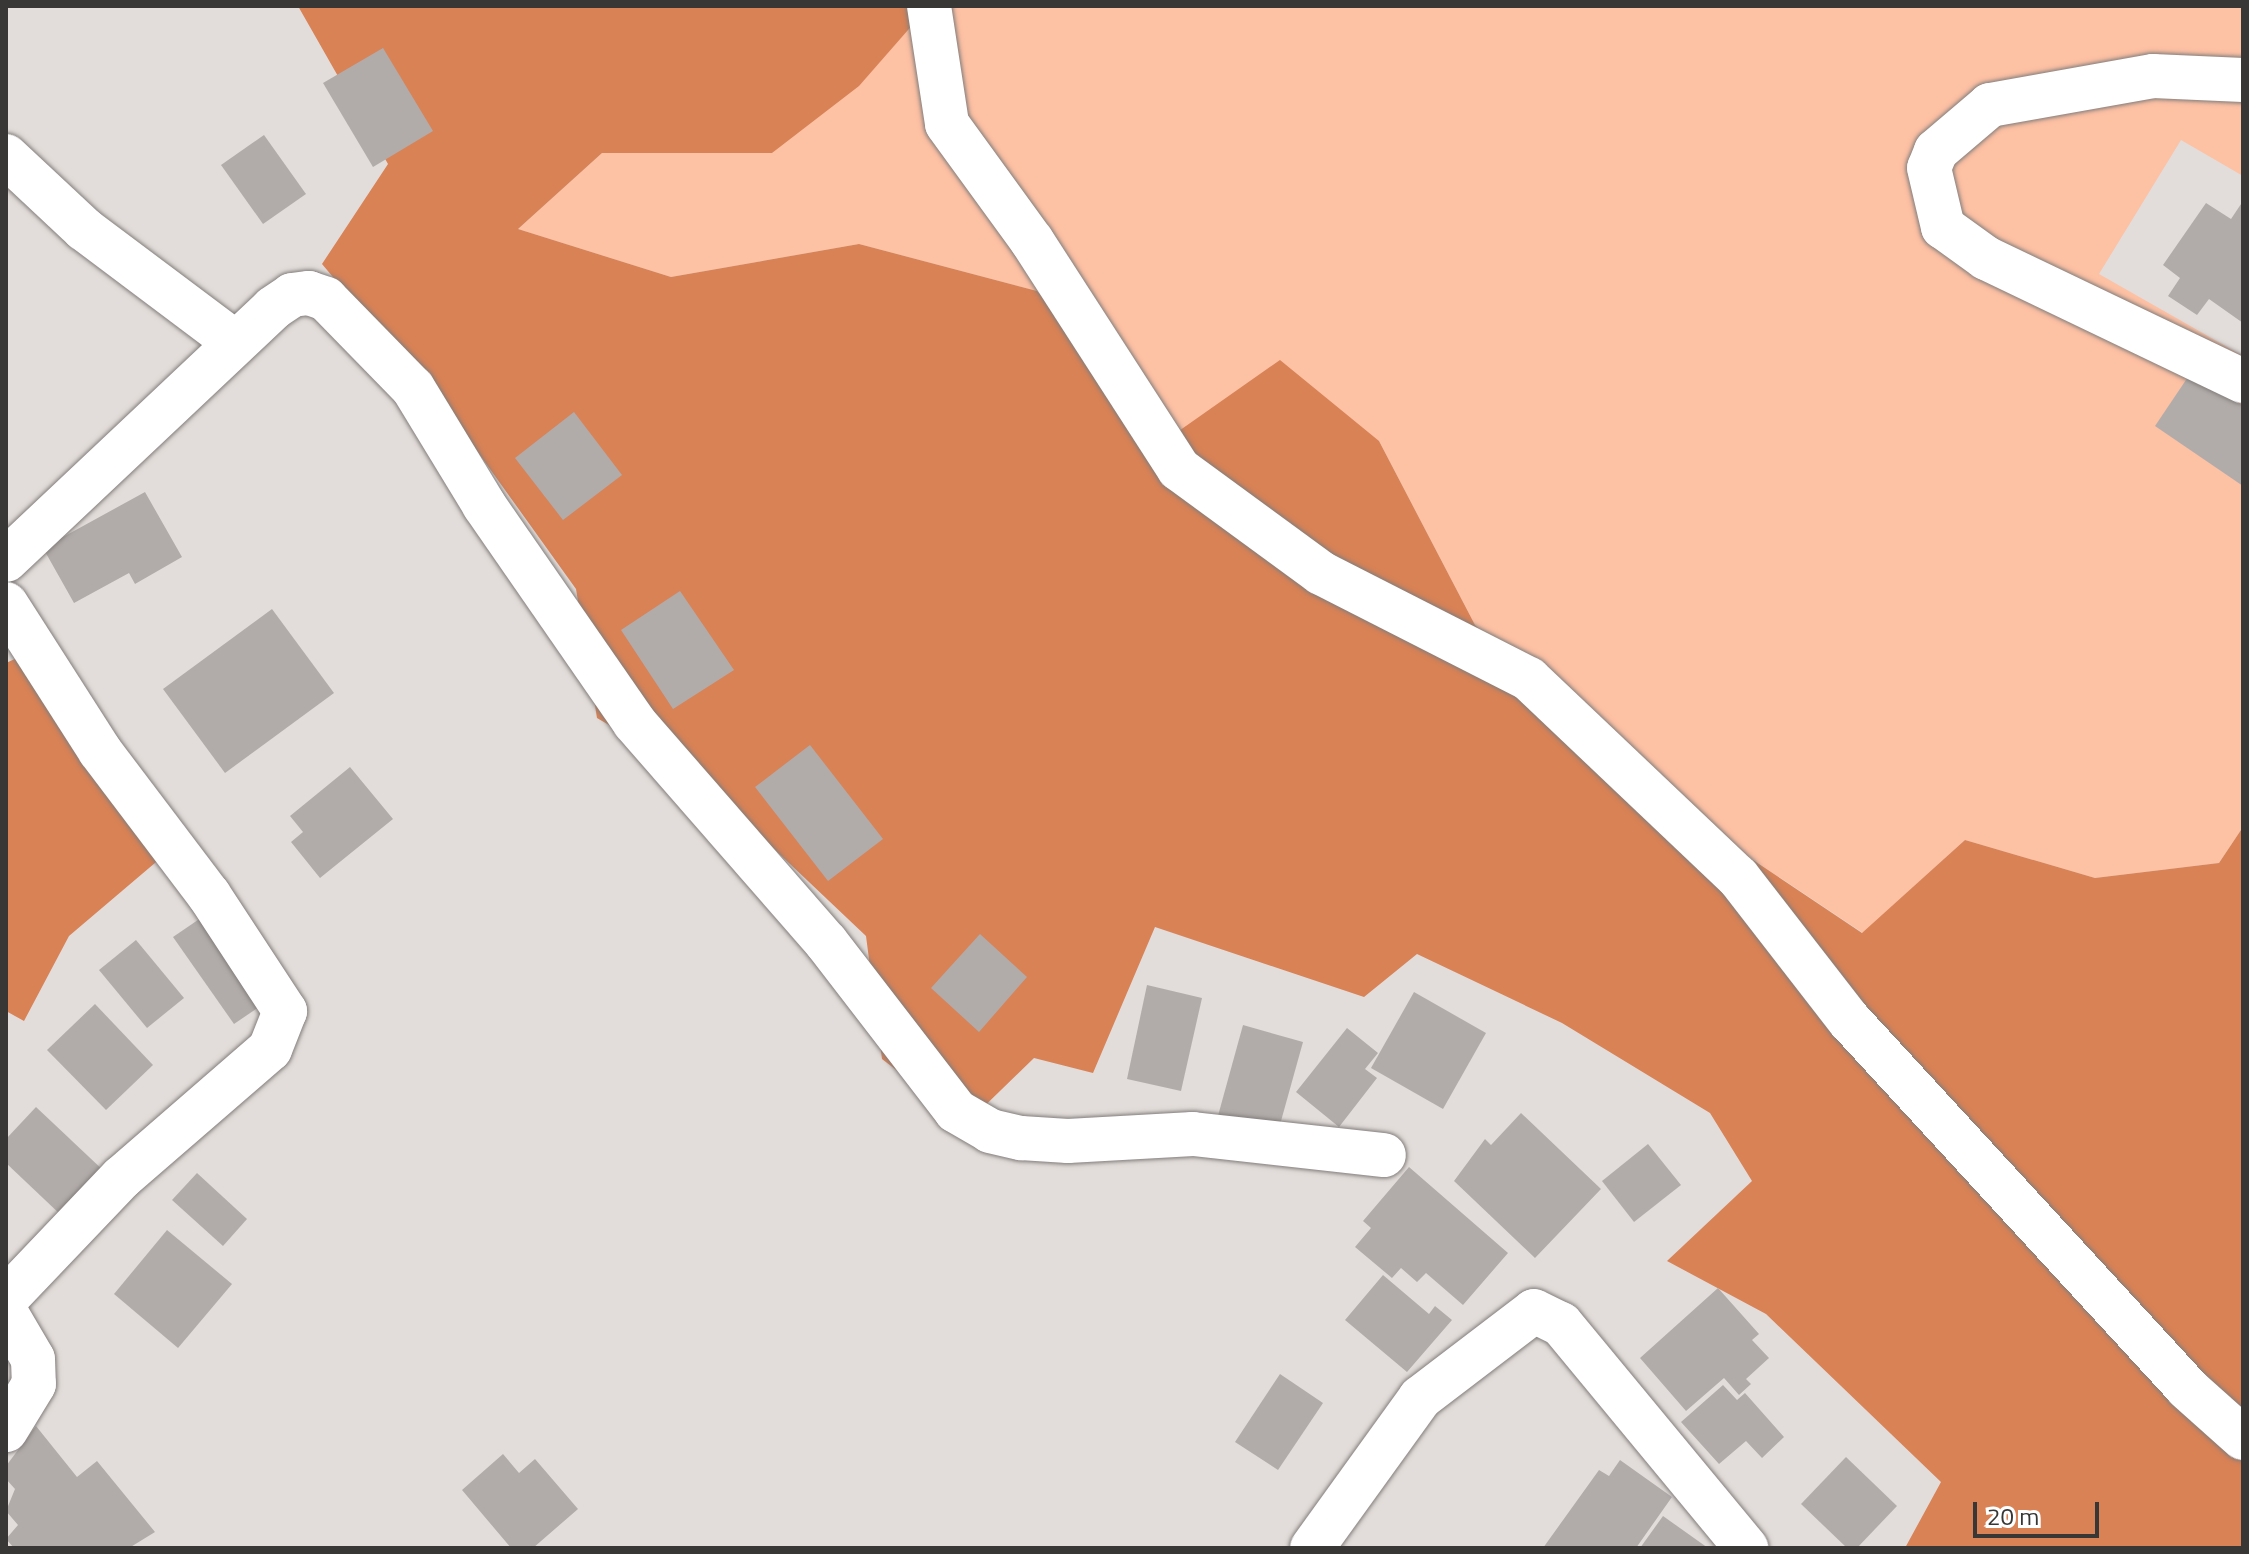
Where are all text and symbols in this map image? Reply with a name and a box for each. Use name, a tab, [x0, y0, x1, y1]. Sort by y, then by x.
scale bar	[1977, 1486, 2103, 1536]
text: 20 m	[1987, 1498, 2039, 1534]

